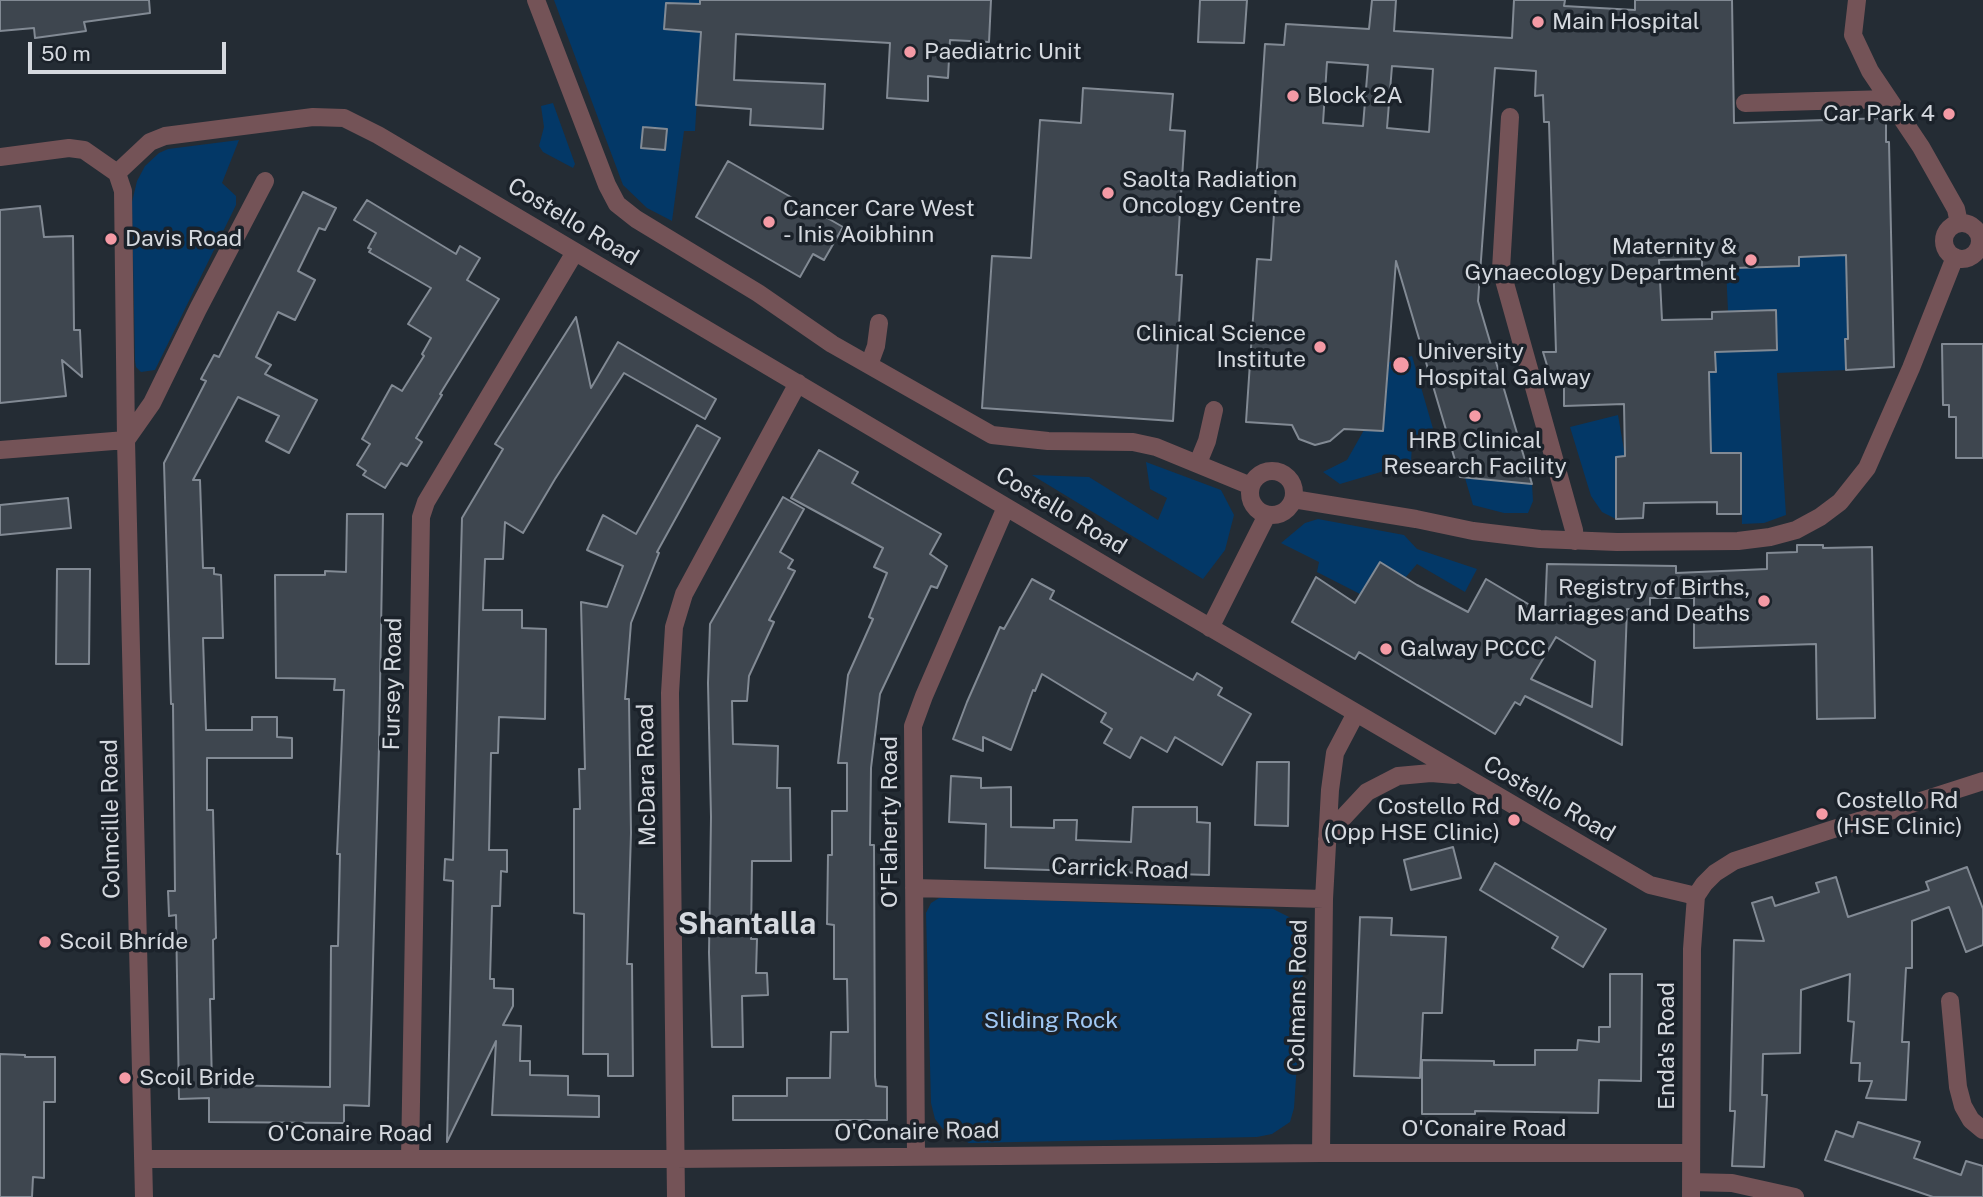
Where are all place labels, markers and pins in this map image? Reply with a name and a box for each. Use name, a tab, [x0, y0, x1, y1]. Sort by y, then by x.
place label: Main Hospital	[1552, 8, 1700, 36]
marker: Main Hospital	[1530, 14, 1546, 30]
place label: Paediatric Unit	[924, 38, 1082, 66]
marker: Paediatric Unit	[902, 44, 918, 60]
place label: Block 2A	[1307, 82, 1403, 110]
marker: Block 2A	[1285, 88, 1301, 104]
place label: Car Park 4	[1823, 100, 1935, 128]
marker: Car Park 4	[1941, 106, 1957, 122]
place label: Saolta Radiation Oncology Centre	[1122, 166, 1301, 220]
marker: Saolta Radiation Oncology Centre	[1100, 185, 1116, 201]
place label: Cancer Care West - Inis Aoibhinn	[783, 195, 975, 249]
marker: Cancer Care West - Inis Aoibhinn	[761, 214, 777, 230]
place label: Davis Road	[125, 225, 242, 253]
marker: Davis Road	[103, 231, 119, 247]
place label: Maternity & Gynaecology Department	[1464, 233, 1737, 287]
marker: Maternity & Gynaecology Department	[1743, 252, 1759, 268]
place label: Clinical Science Institute	[1136, 320, 1306, 374]
place label: University Hospital Galway	[1417, 338, 1591, 392]
marker: Clinical Science Institute	[1312, 339, 1328, 355]
marker: University Hospital Galway	[1391, 355, 1411, 375]
marker: HRB Clinical Research Facility	[1467, 408, 1483, 424]
place label: HRB Clinical Research Facility	[1383, 427, 1567, 481]
place label: Registry of Births, Marriages and Deaths	[1516, 574, 1750, 628]
marker: Registry of Births, Marriages and Deaths	[1756, 593, 1772, 609]
place label: Galway PCCC	[1400, 635, 1546, 663]
marker: Galway PCCC	[1378, 641, 1394, 657]
place label: Costello Rd (HSE Clinic)	[1836, 787, 1963, 841]
place label: Costello Rd (Opp HSE Clinic)	[1324, 793, 1500, 847]
marker: Costello Rd (HSE Clinic)	[1814, 806, 1830, 822]
marker: Costello Rd (Opp HSE Clinic)	[1506, 812, 1522, 828]
place label: Scoil Bhríde	[59, 928, 188, 956]
marker: Scoil Bhríde	[37, 934, 53, 950]
place label: Scoil Bride	[139, 1064, 255, 1092]
marker: Scoil Bride	[117, 1070, 133, 1086]

